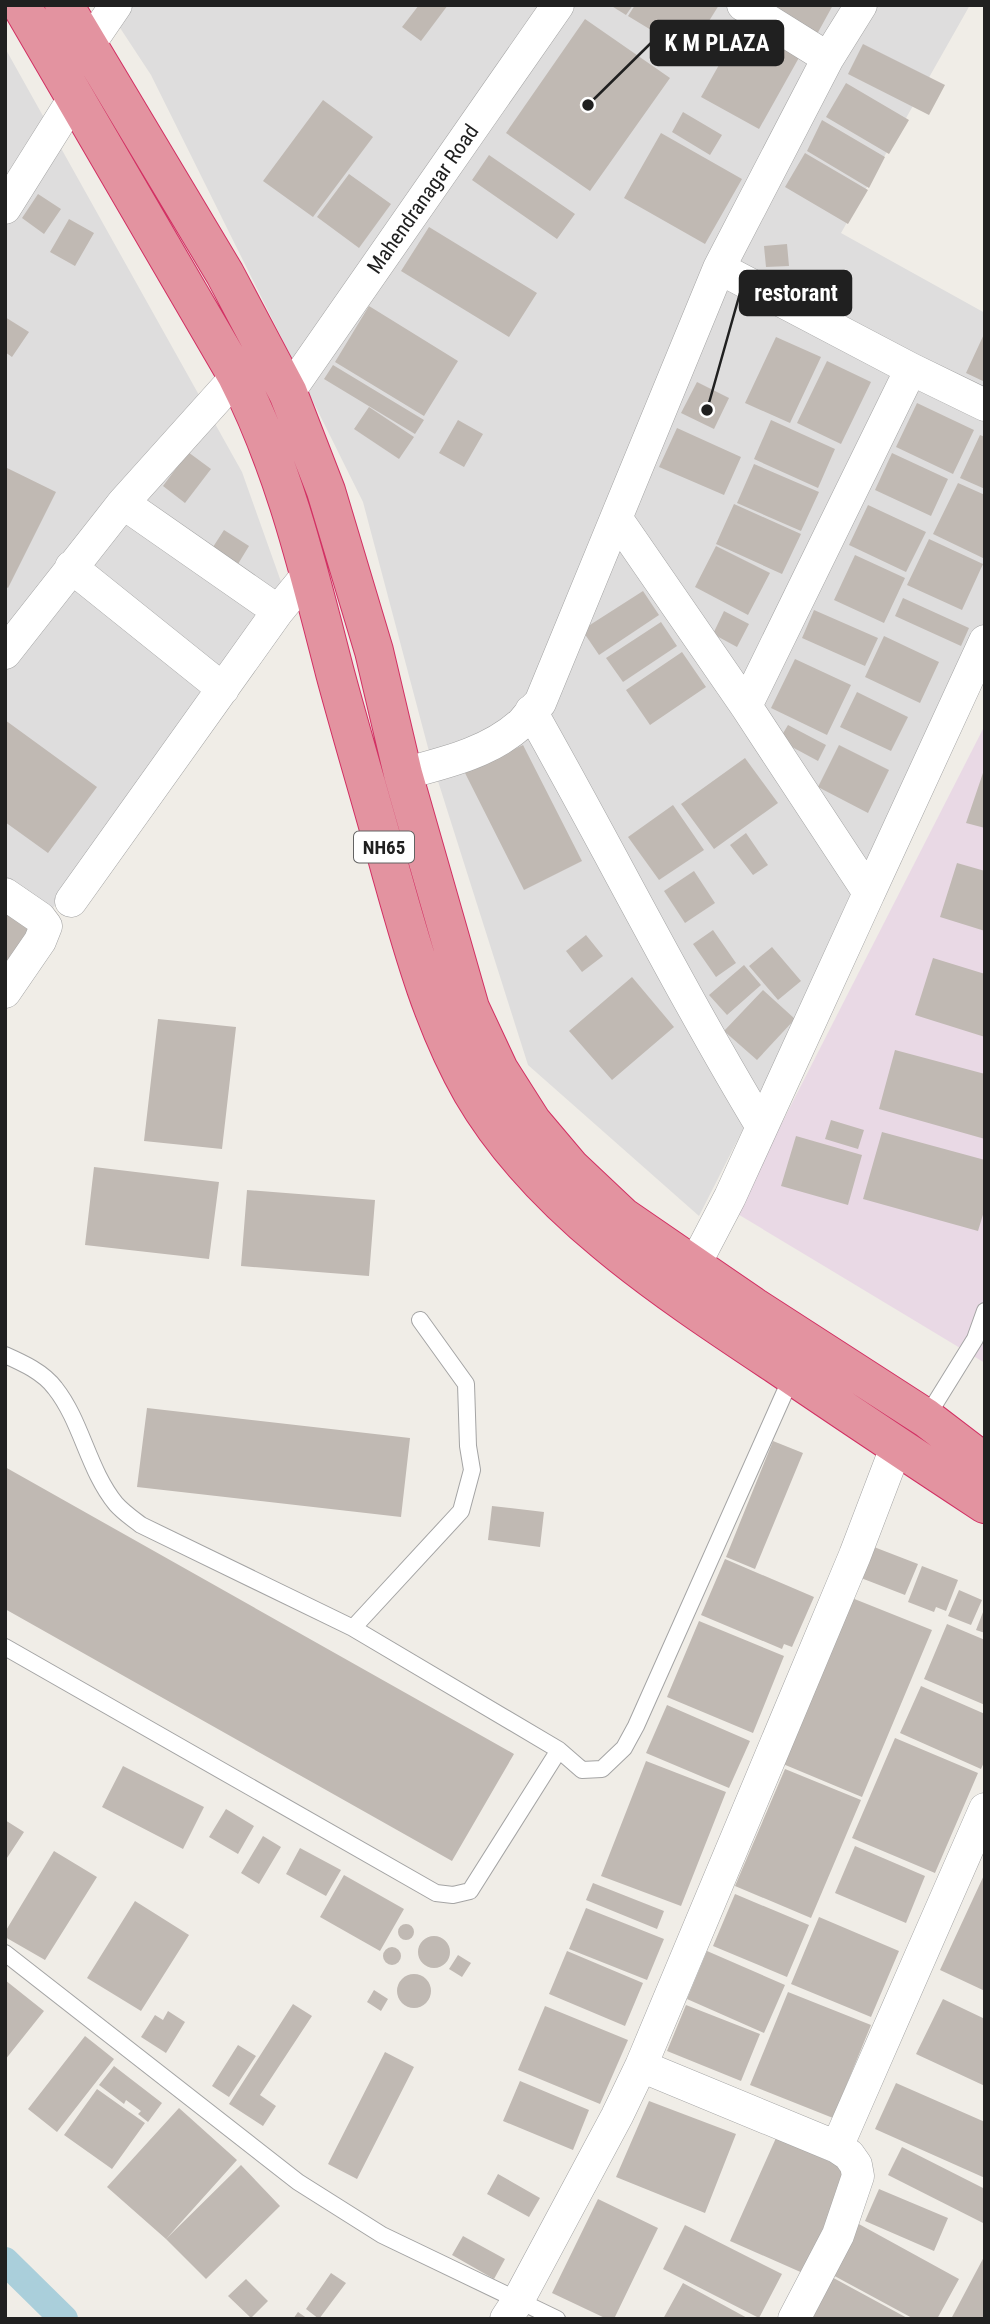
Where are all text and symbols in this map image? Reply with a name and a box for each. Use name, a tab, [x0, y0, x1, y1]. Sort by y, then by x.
callout: K M PLAZA	[651, 21, 783, 65]
text: K M PLAZA	[665, 30, 770, 57]
street label: Mahendranagar Road	[363, 120, 483, 278]
callout: restorant	[740, 271, 851, 315]
text: restorant	[754, 280, 838, 307]
road number: NH65	[354, 832, 414, 862]

